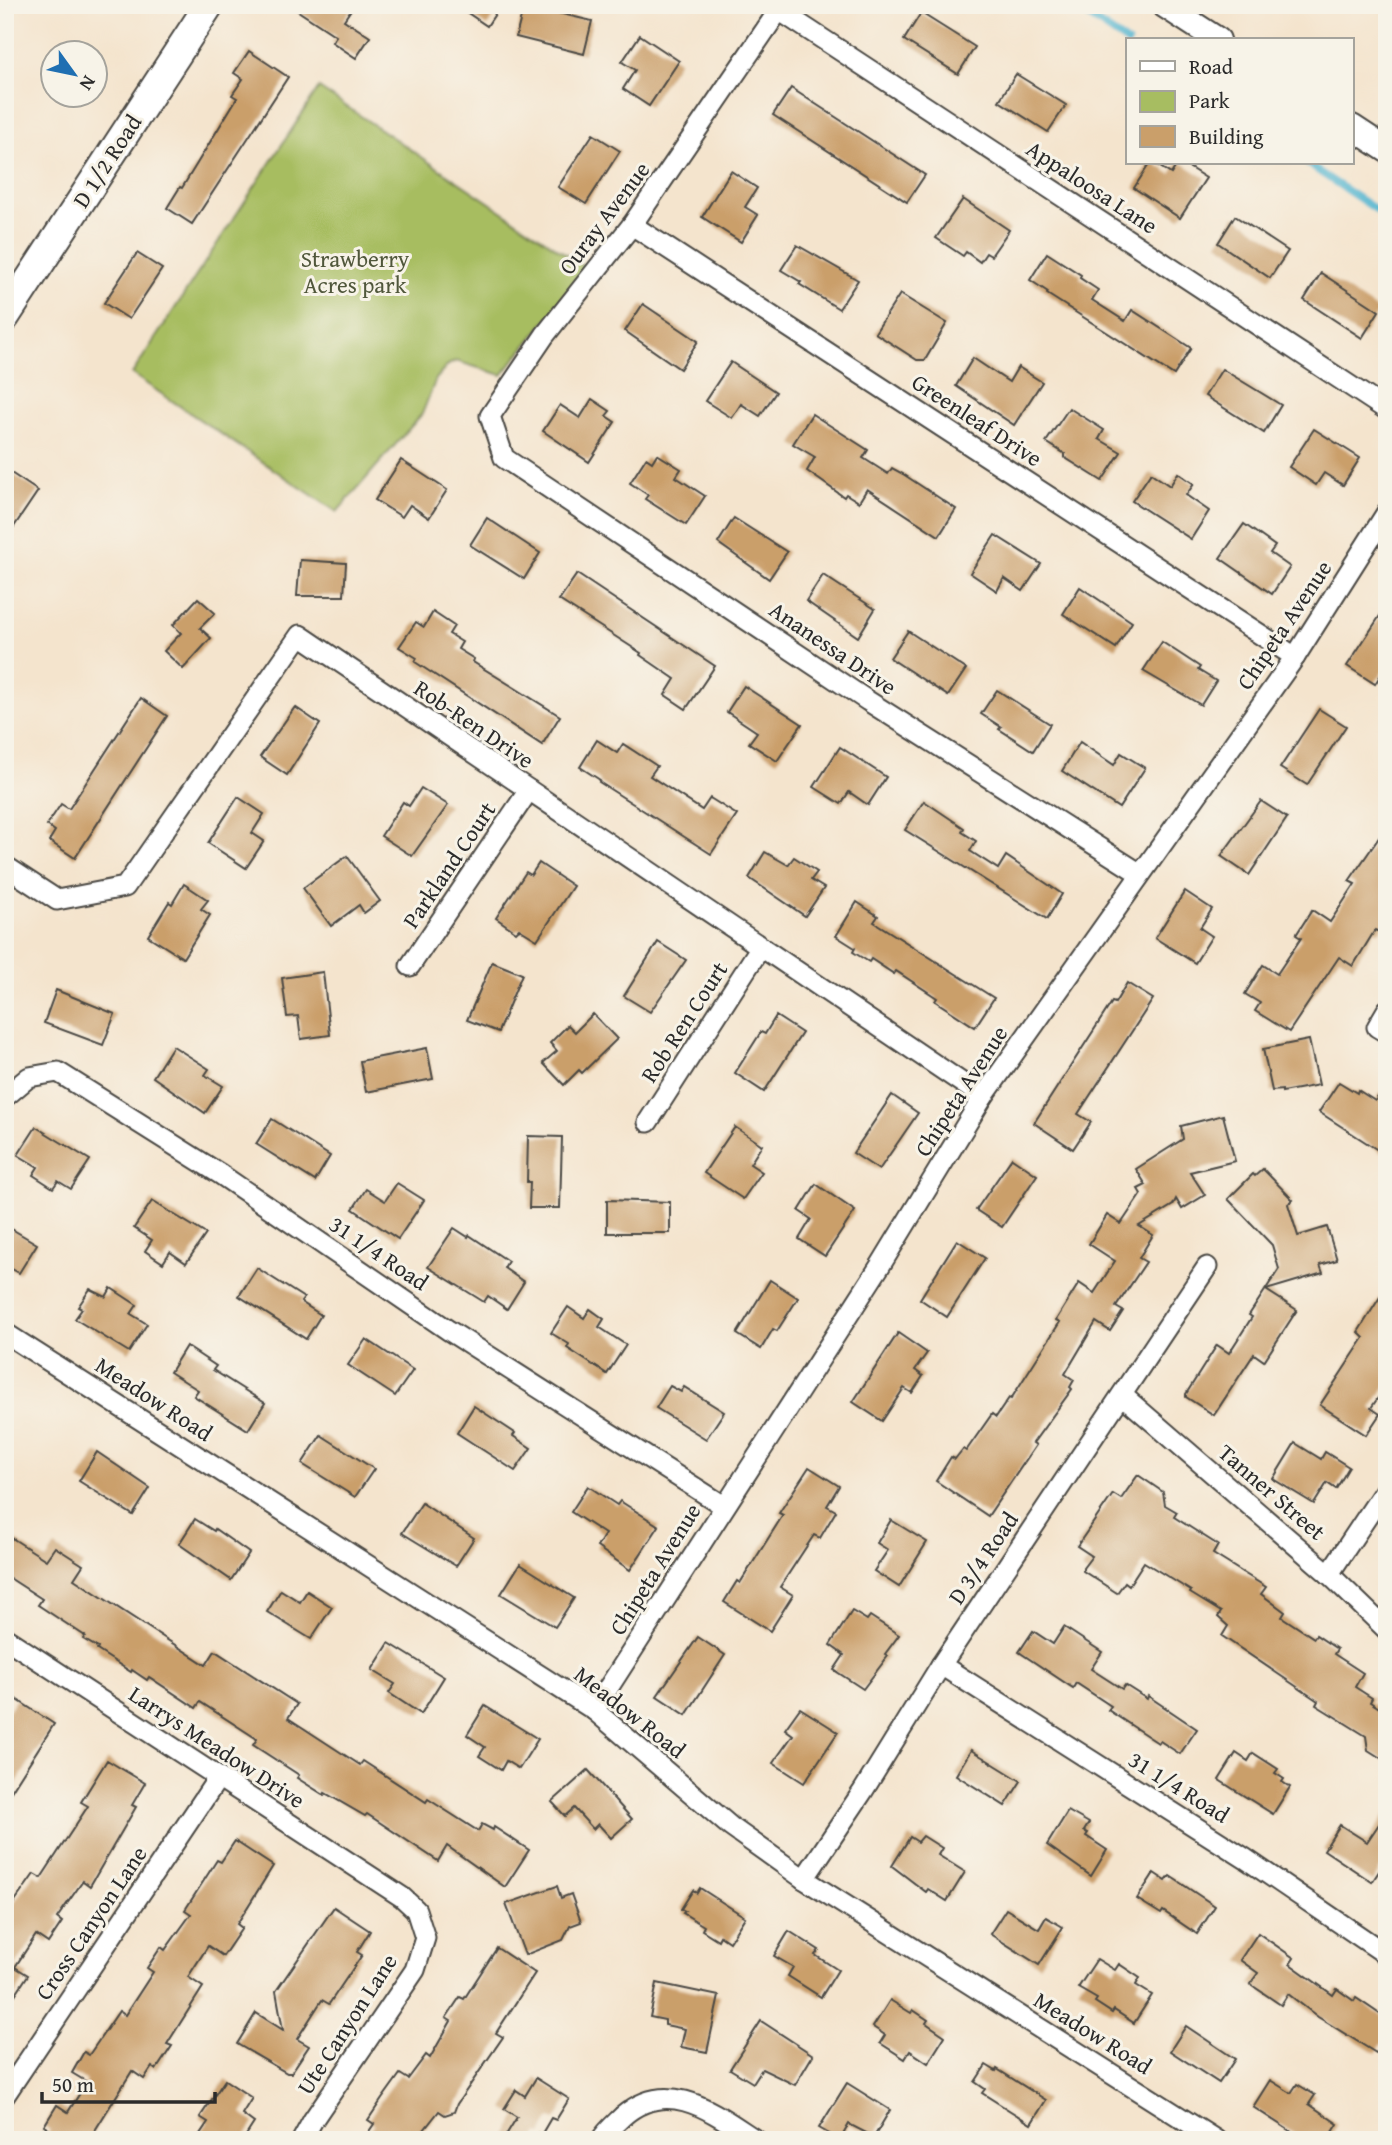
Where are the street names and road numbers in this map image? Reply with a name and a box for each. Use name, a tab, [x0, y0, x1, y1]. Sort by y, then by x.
street label: D 1/2 Road	[64, 107, 149, 214]
street label: Appaloosa Lane	[1020, 132, 1164, 241]
street label: Ouray Avenue	[550, 154, 657, 281]
street label: Greenleaf Drive	[906, 365, 1049, 474]
street label: Chipeta Avenue	[1228, 553, 1339, 696]
street label: Ananessa Drive	[763, 593, 904, 702]
street label: Rob-Ren Drive	[408, 671, 541, 776]
street label: Parkland Court	[394, 795, 503, 935]
street label: Rob Ren Court	[632, 955, 735, 1089]
street label: Chipeta Avenue	[906, 1019, 1015, 1163]
street label: 31 1/4 Road	[323, 1207, 436, 1298]
street label: Meadow Road	[89, 1348, 220, 1449]
street label: Tanner Street	[1212, 1436, 1333, 1547]
street label: Chipeta Avenue	[601, 1496, 708, 1641]
street label: D 3/4 Road	[939, 1504, 1026, 1611]
street label: Meadow Road	[567, 1657, 694, 1766]
street label: Larrys Meadow Drive	[123, 1677, 312, 1816]
street label: 31 1/4 Road	[1122, 1743, 1237, 1831]
street label: Cross Canyon Lane	[27, 1839, 154, 2006]
street label: Ute Canyon Lane	[289, 1947, 405, 2101]
street label: Meadow Road	[1028, 1983, 1159, 2082]

